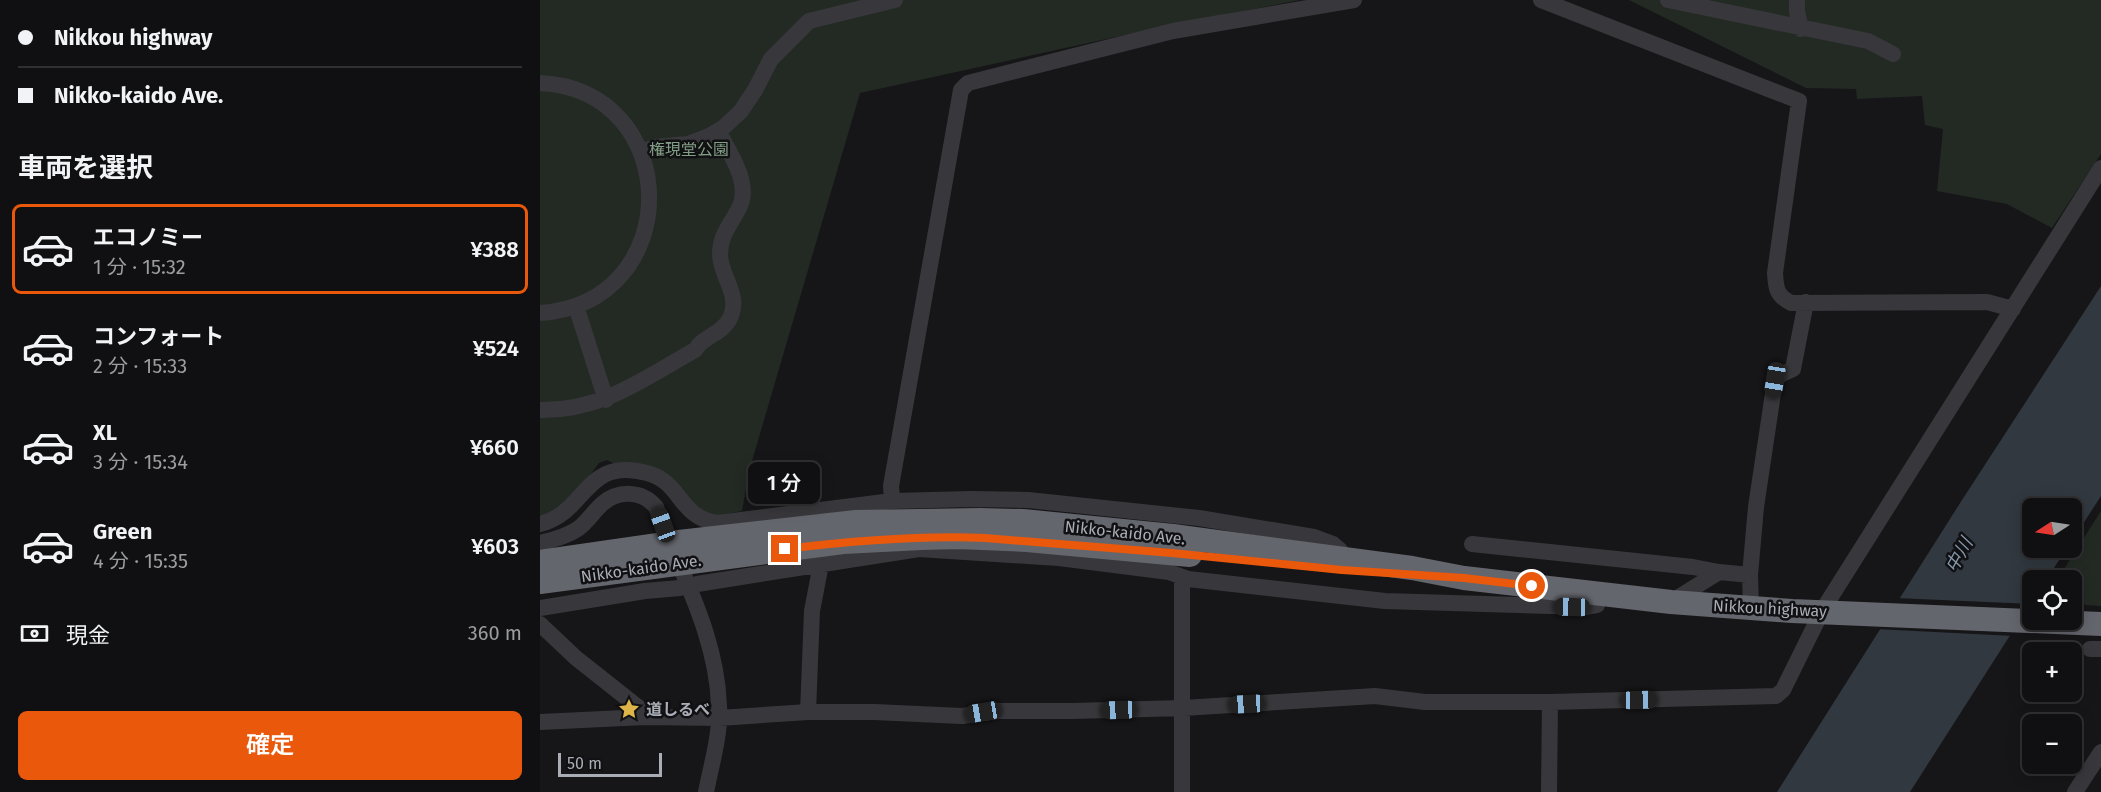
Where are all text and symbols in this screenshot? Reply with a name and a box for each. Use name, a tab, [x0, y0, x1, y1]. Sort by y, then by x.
text: Nikkou highway	[54, 24, 212, 51]
text: Nikko-kaido Ave.	[54, 82, 223, 109]
park label: 権現堂公園	[649, 140, 729, 159]
text: 車両を選択	[18, 152, 153, 184]
icon: car	[21, 222, 75, 276]
text: エコノミー	[93, 224, 203, 251]
text: ¥388	[470, 236, 519, 263]
text: 1 分 · 15:32	[93, 255, 186, 279]
icon: car	[21, 321, 75, 375]
text: コンフォート	[93, 323, 224, 350]
text: ¥524	[473, 335, 519, 362]
text: 2 分 · 15:33	[93, 354, 187, 378]
car	[1763, 361, 1787, 399]
text: XL	[93, 419, 117, 446]
icon: car	[21, 420, 75, 474]
text: ¥660	[470, 434, 519, 461]
text: 3 分 · 15:34	[93, 450, 188, 474]
callout: 1 分	[749, 462, 821, 504]
text: 1 分	[767, 471, 801, 495]
north arrow	[2022, 498, 2082, 558]
map controls	[2022, 498, 2082, 774]
car	[648, 505, 678, 545]
street label: Nikko-kaido Ave.	[1064, 517, 1186, 548]
text: Green	[93, 518, 152, 545]
icon: car	[21, 519, 75, 573]
water label: 中川	[1941, 532, 1978, 576]
text: ¥603	[471, 533, 519, 560]
route end	[771, 535, 798, 562]
text: 4 分 · 15:35	[93, 549, 188, 573]
street label: Nikko-kaido Ave.	[580, 551, 703, 586]
button: locate	[2022, 570, 2082, 630]
route start	[1518, 572, 1545, 599]
street label: Nikkou highway	[1713, 596, 1827, 621]
car	[1554, 598, 1590, 616]
icon: cash	[18, 617, 51, 650]
text: 360 m	[468, 621, 522, 645]
text: 現金	[66, 622, 110, 649]
button: +	[2022, 642, 2082, 702]
car	[1621, 691, 1657, 709]
car	[1229, 694, 1265, 714]
place icon: 道しるべ	[617, 697, 641, 721]
place label: 道しるべ	[646, 700, 710, 719]
car	[964, 700, 1002, 724]
car	[1101, 700, 1137, 720]
button: 確定	[18, 711, 522, 780]
button: −	[2022, 714, 2082, 774]
scale bar	[558, 750, 662, 778]
text: 50 m	[567, 754, 602, 773]

